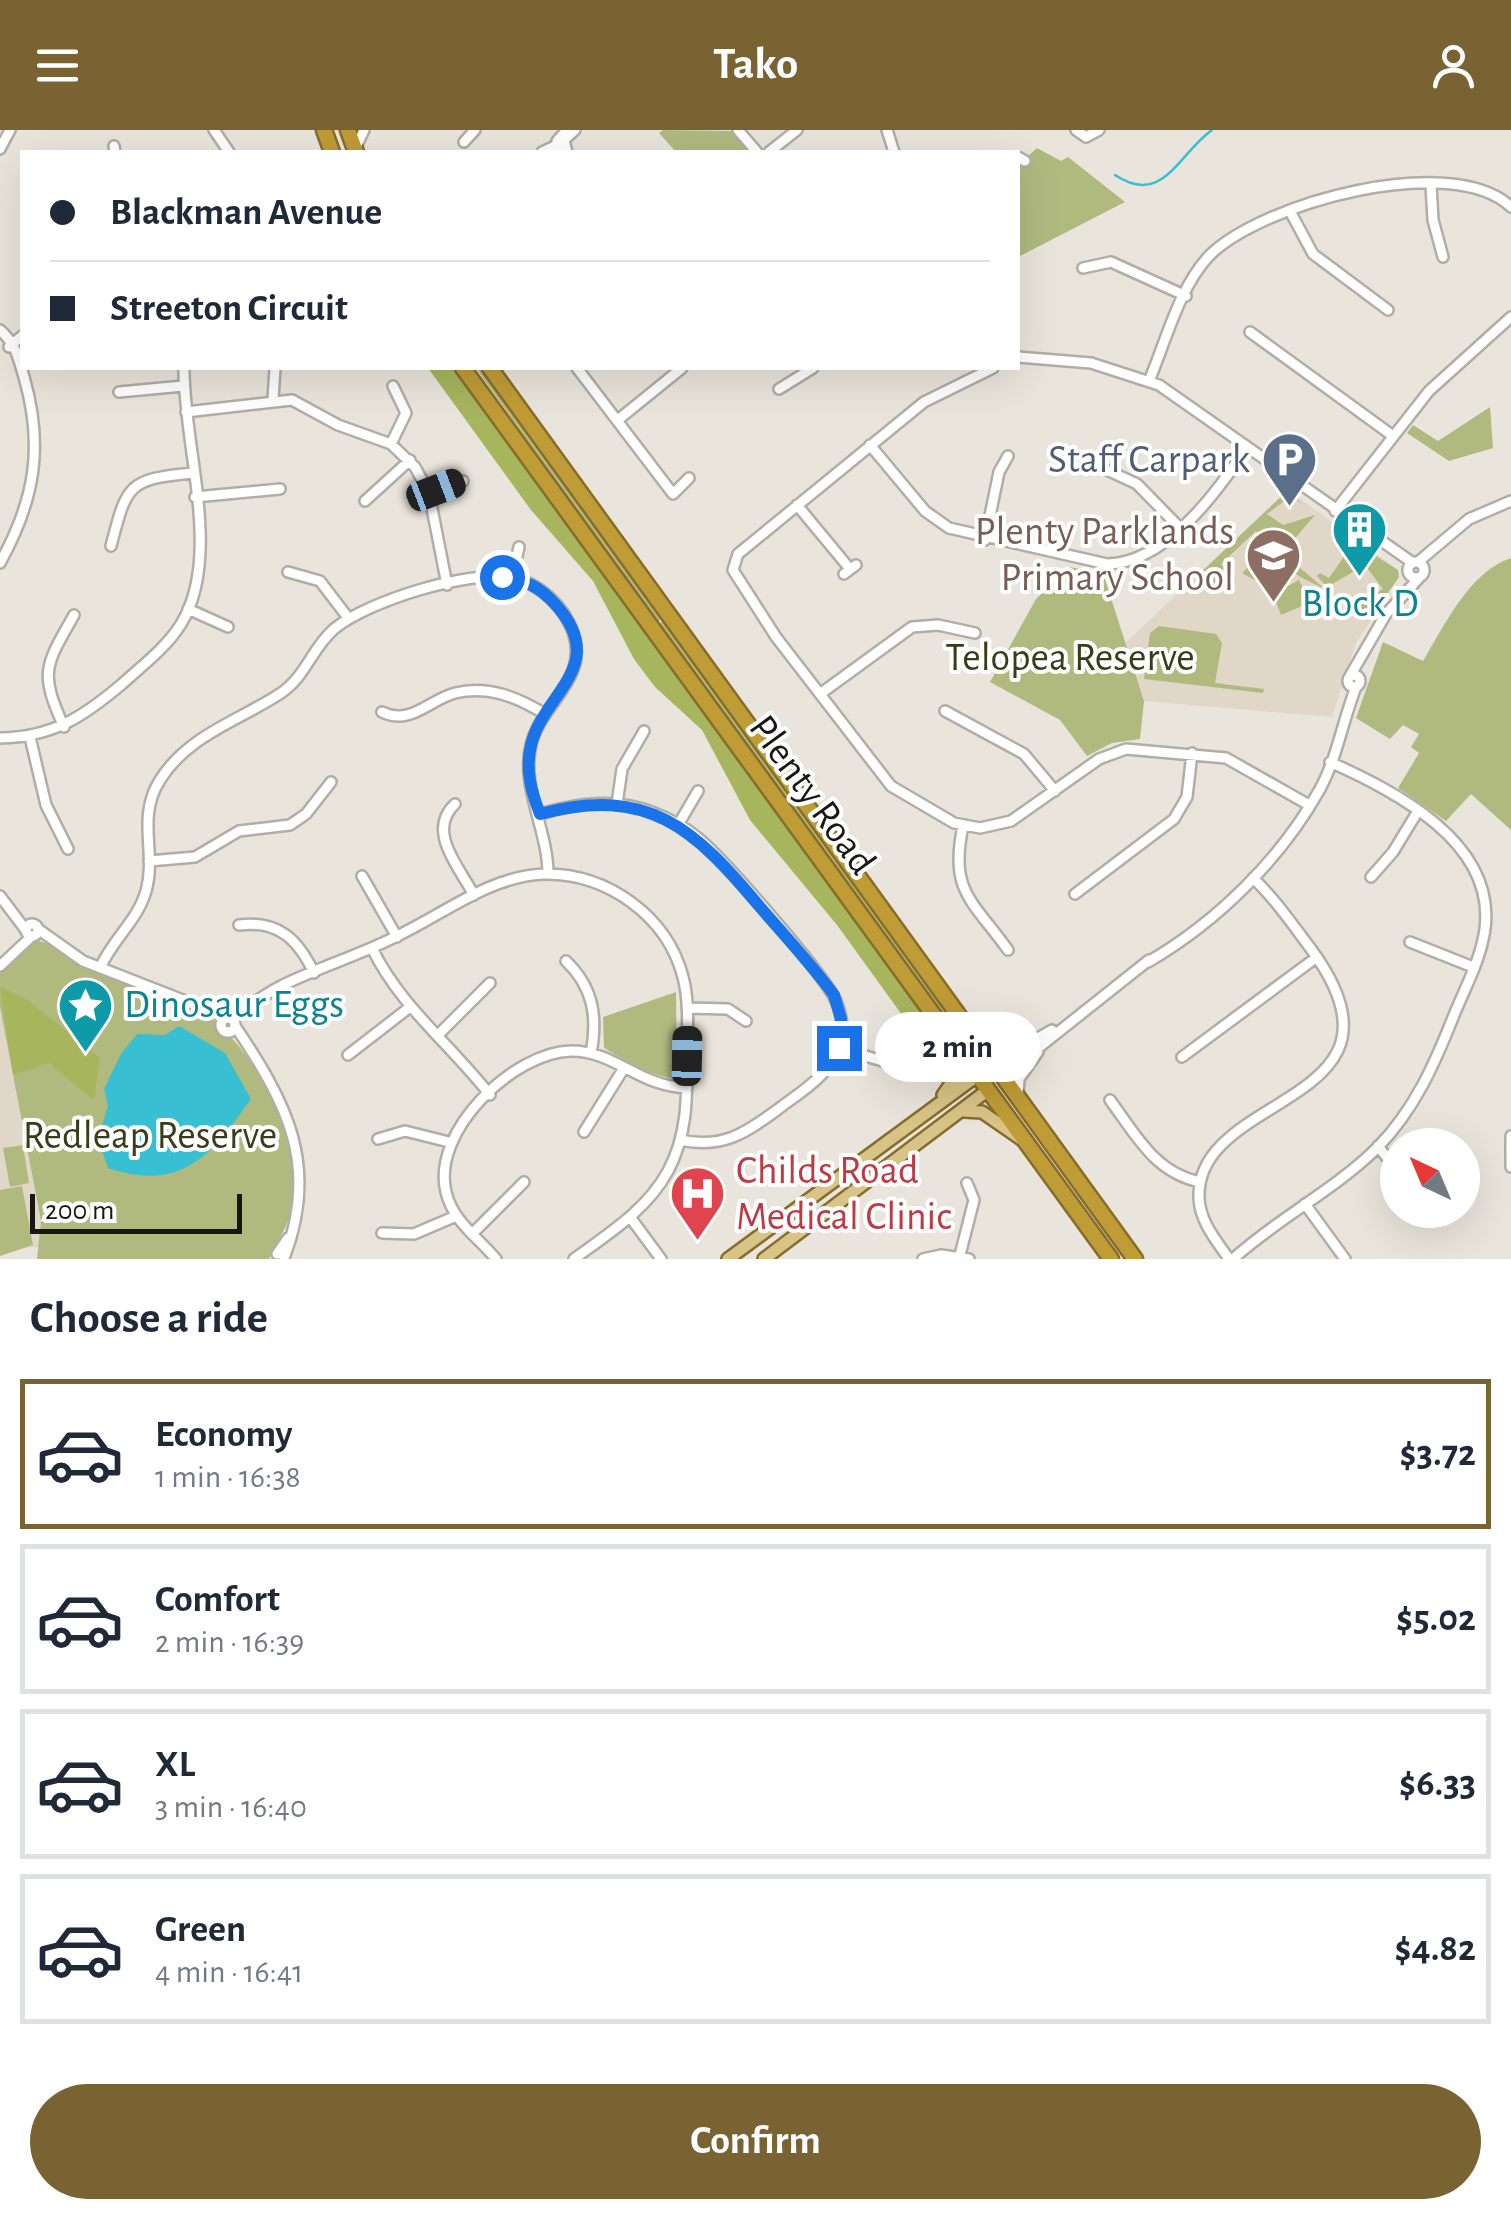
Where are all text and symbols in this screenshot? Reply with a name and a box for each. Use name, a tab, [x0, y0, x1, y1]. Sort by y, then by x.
icon: menu	[30, 38, 85, 93]
icon: person	[1426, 38, 1481, 93]
text: Tako	[713, 42, 798, 87]
text: Blackman Avenue	[110, 194, 382, 232]
text: Streeton Circuit	[110, 290, 348, 328]
parking icon: Staff Carpark	[1259, 430, 1319, 509]
place label: Staff Carpark	[1048, 440, 1250, 480]
car	[403, 465, 469, 515]
building icon: Block D	[1330, 500, 1390, 579]
place label: Plenty Parklands Primary School	[975, 512, 1234, 598]
school or university icon: Plenty Parklands Primary School	[1243, 525, 1303, 604]
route start	[480, 555, 525, 600]
place label: Block D	[1301, 584, 1419, 624]
park label: Telopea Reserve	[945, 638, 1195, 678]
street label: Plenty Road	[741, 708, 883, 882]
place icon: Dinosaur Eggs	[55, 975, 115, 1054]
place label: Dinosaur Eggs	[124, 985, 344, 1025]
callout: 2 min	[874, 1013, 1039, 1083]
car	[671, 1026, 703, 1086]
route end	[817, 1026, 862, 1071]
text: 2 min	[922, 1031, 993, 1063]
park label: Redleap Reserve	[23, 1116, 277, 1156]
north arrow	[1380, 1128, 1480, 1228]
map controls	[1380, 1128, 1480, 1228]
place label: Childs Road Medical Clinic	[736, 1151, 952, 1237]
hospital icon: Childs Road Medical Clinic	[667, 1164, 727, 1243]
scale bar	[30, 1189, 242, 1234]
text: 200 m	[45, 1197, 114, 1225]
text: Choose a ride	[30, 1296, 268, 1341]
icon: car	[35, 1409, 125, 1499]
text: Economy	[155, 1416, 293, 1454]
text: $3.72	[1400, 1435, 1476, 1473]
text: 1 min · 16:38	[155, 1461, 301, 1493]
icon: car	[35, 1574, 125, 1664]
text: Comfort	[155, 1581, 280, 1619]
text: $5.02	[1396, 1600, 1476, 1638]
text: 2 min · 16:39	[155, 1626, 304, 1658]
icon: car	[35, 1739, 125, 1829]
text: XL	[155, 1746, 195, 1784]
text: $6.33	[1399, 1765, 1476, 1803]
text: 3 min · 16:40	[155, 1791, 307, 1823]
icon: car	[35, 1904, 125, 1994]
text: Green	[155, 1911, 246, 1949]
text: $4.82	[1394, 1930, 1476, 1968]
text: 4 min · 16:41	[155, 1956, 303, 1988]
button: Confirm	[30, 2084, 1481, 2199]

